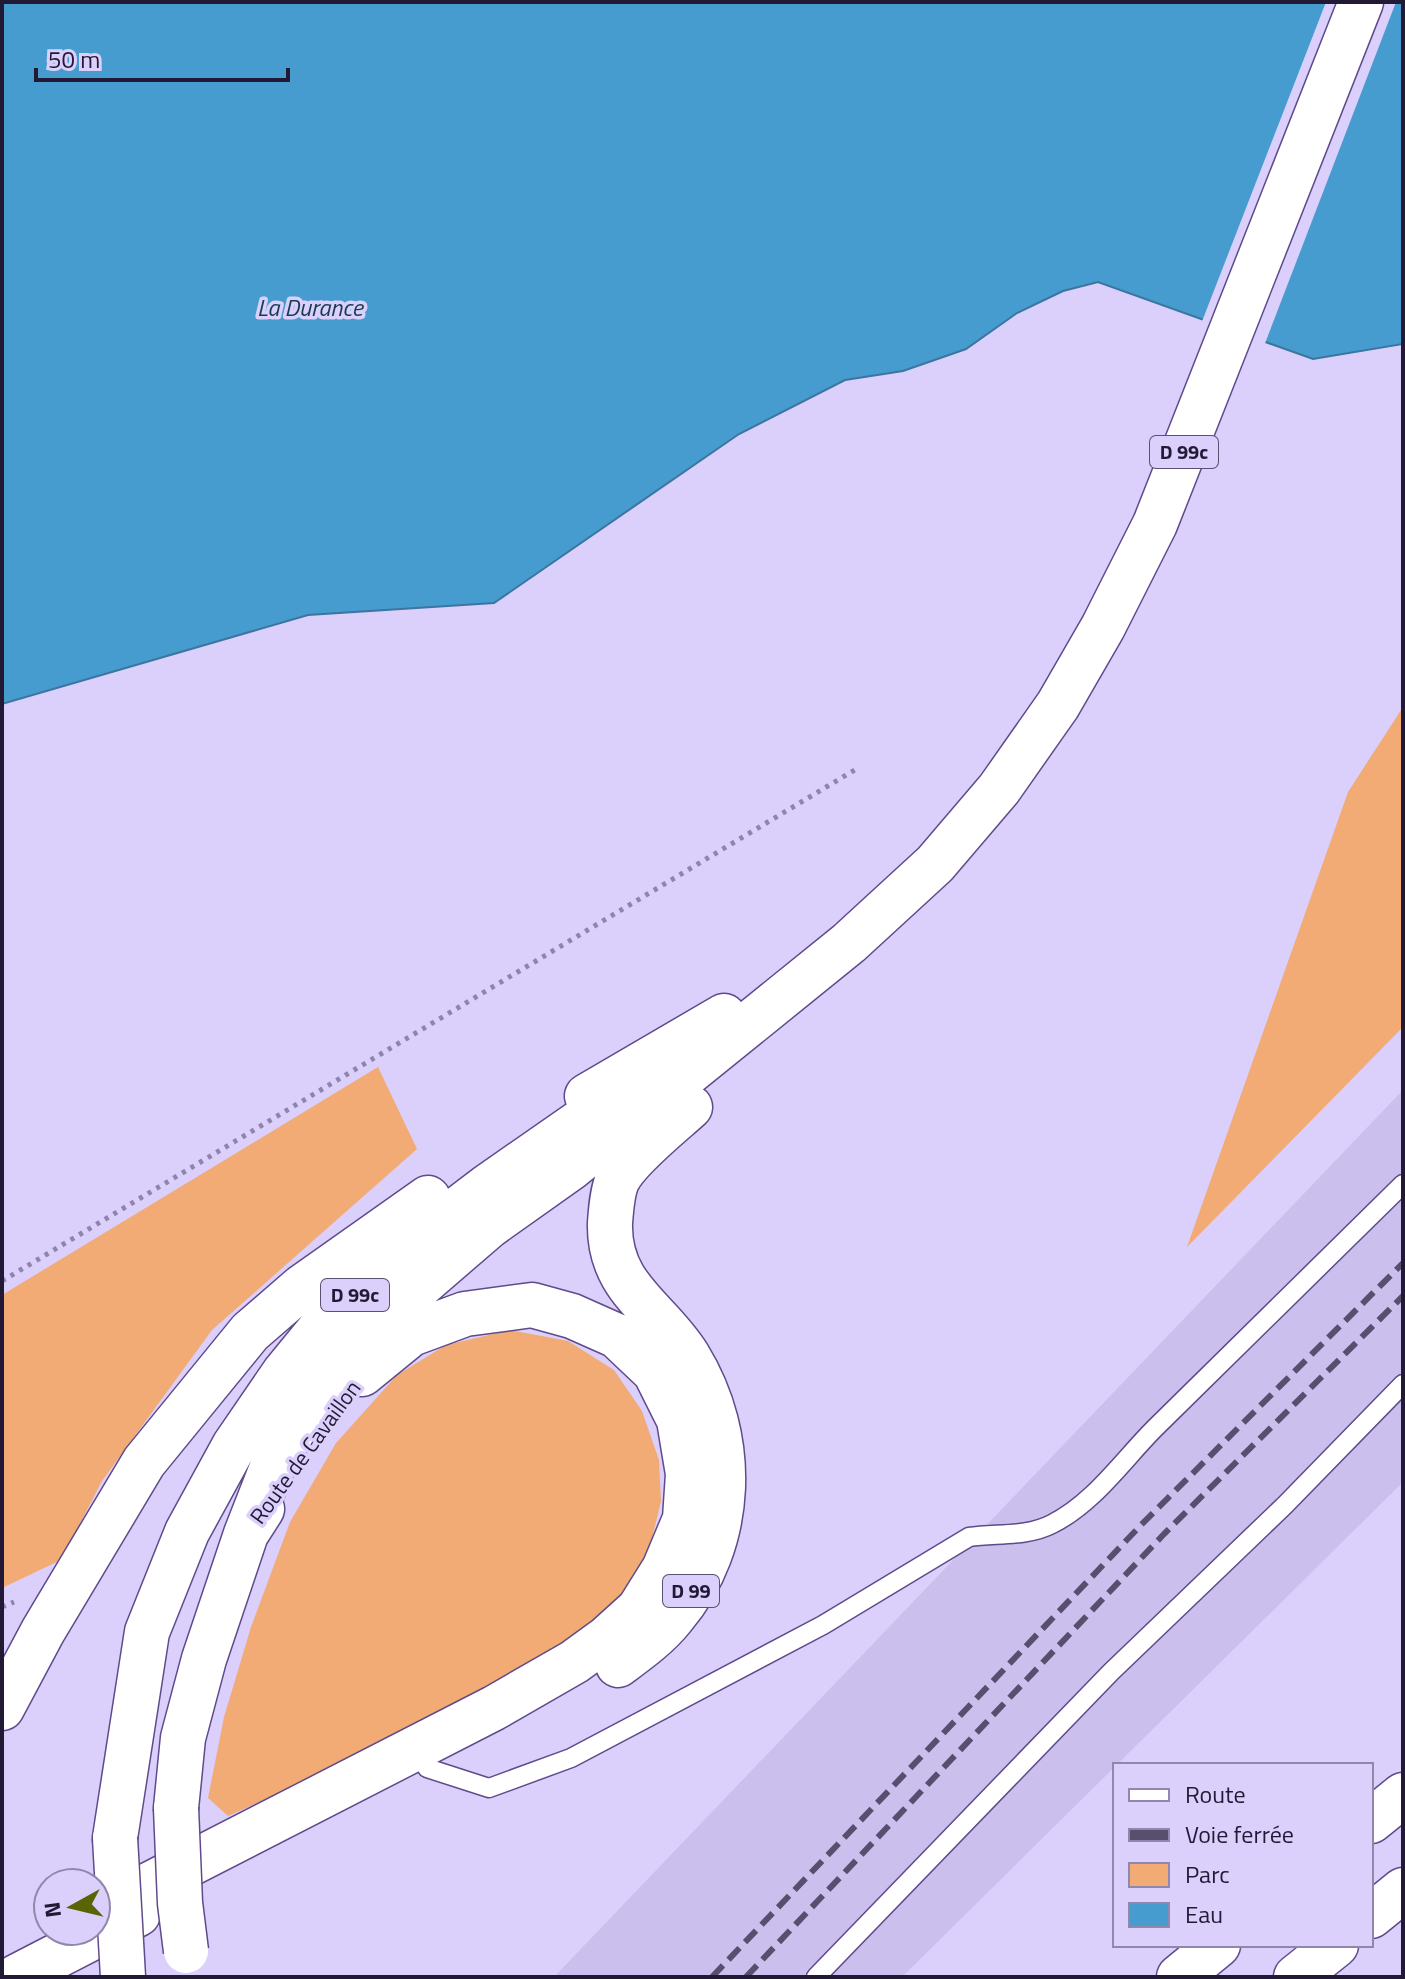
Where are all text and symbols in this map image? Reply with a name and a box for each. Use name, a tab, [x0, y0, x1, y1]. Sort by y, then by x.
scale bar	[36, 32, 288, 82]
text: 50 m	[48, 41, 100, 77]
water label: La Durance	[257, 289, 365, 325]
road number: D 99c	[1150, 436, 1218, 468]
road number: D 99c	[321, 1279, 389, 1311]
street label: Route de Cavaillon	[241, 1373, 369, 1531]
road number: D 99	[663, 1575, 719, 1607]
legend	[1113, 1763, 1373, 1947]
text: Route	[1185, 1776, 1246, 1812]
text: Voie ferrée	[1185, 1816, 1294, 1852]
text: Parc	[1185, 1856, 1230, 1892]
north arrow	[32, 1867, 112, 1947]
text: Eau	[1185, 1896, 1223, 1932]
text: N	[34, 1900, 70, 1920]

